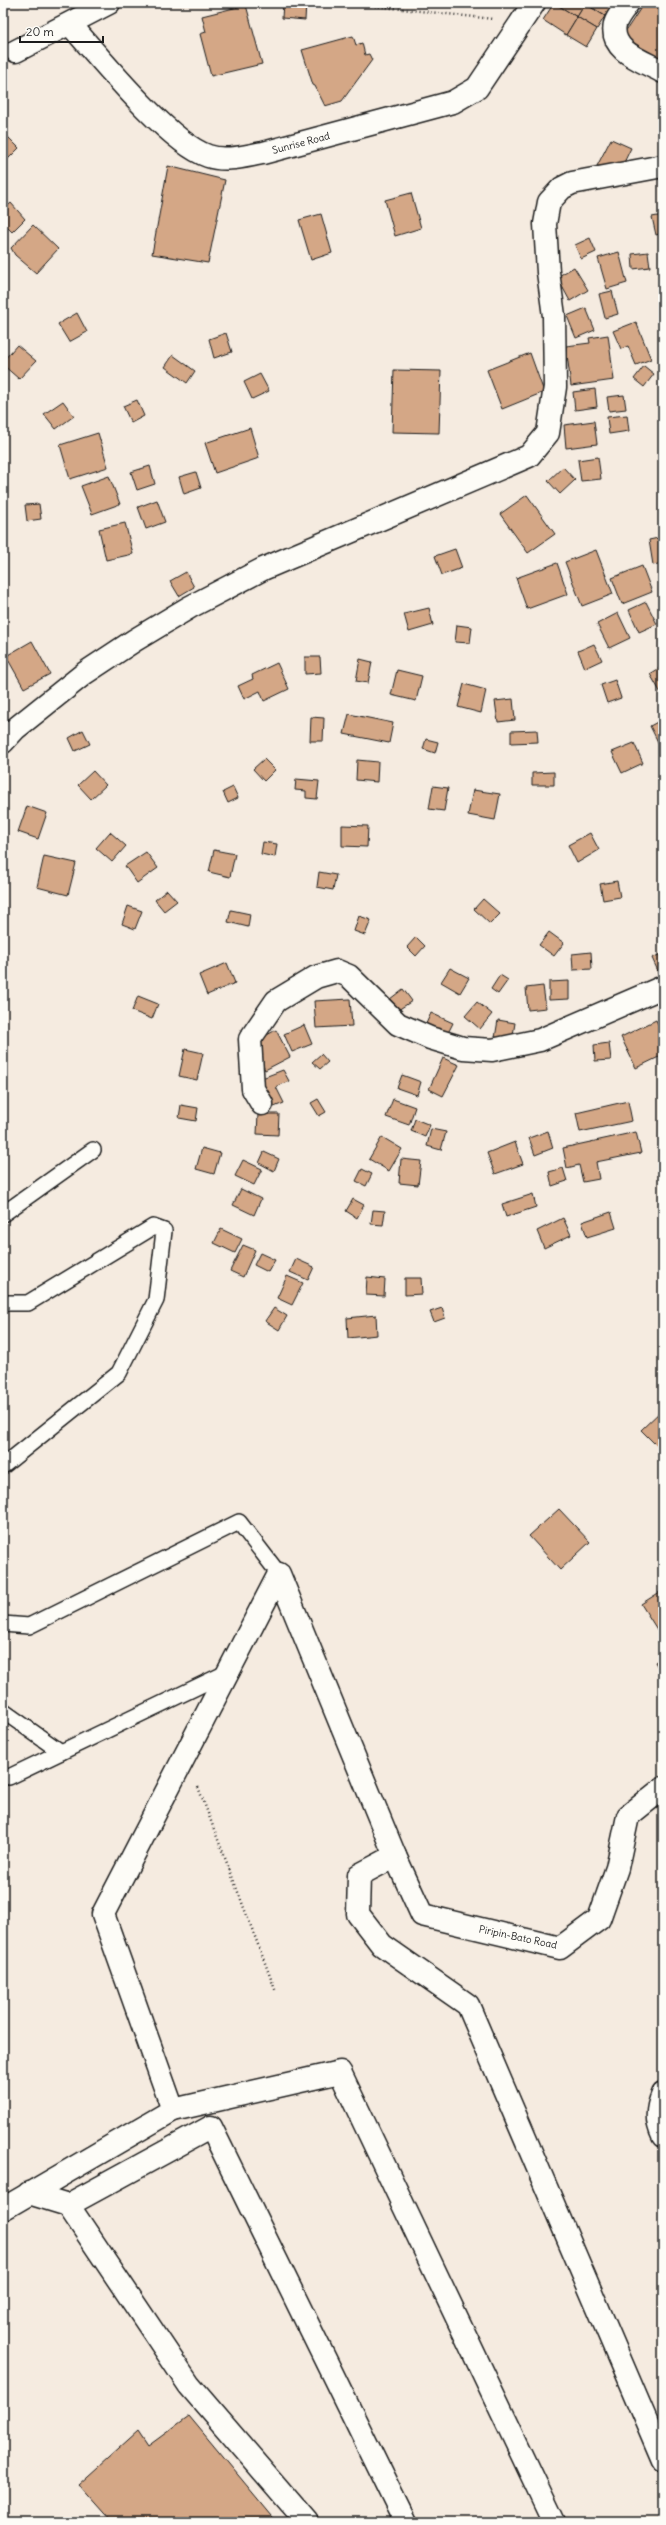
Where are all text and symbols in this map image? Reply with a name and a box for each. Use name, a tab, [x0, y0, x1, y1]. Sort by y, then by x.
scale bar	[20, 18, 103, 44]
text: 20 m	[26, 24, 54, 39]
street label: Sunrise Road	[271, 129, 331, 157]
street label: Piripin-Bato Road	[478, 1922, 558, 1952]

